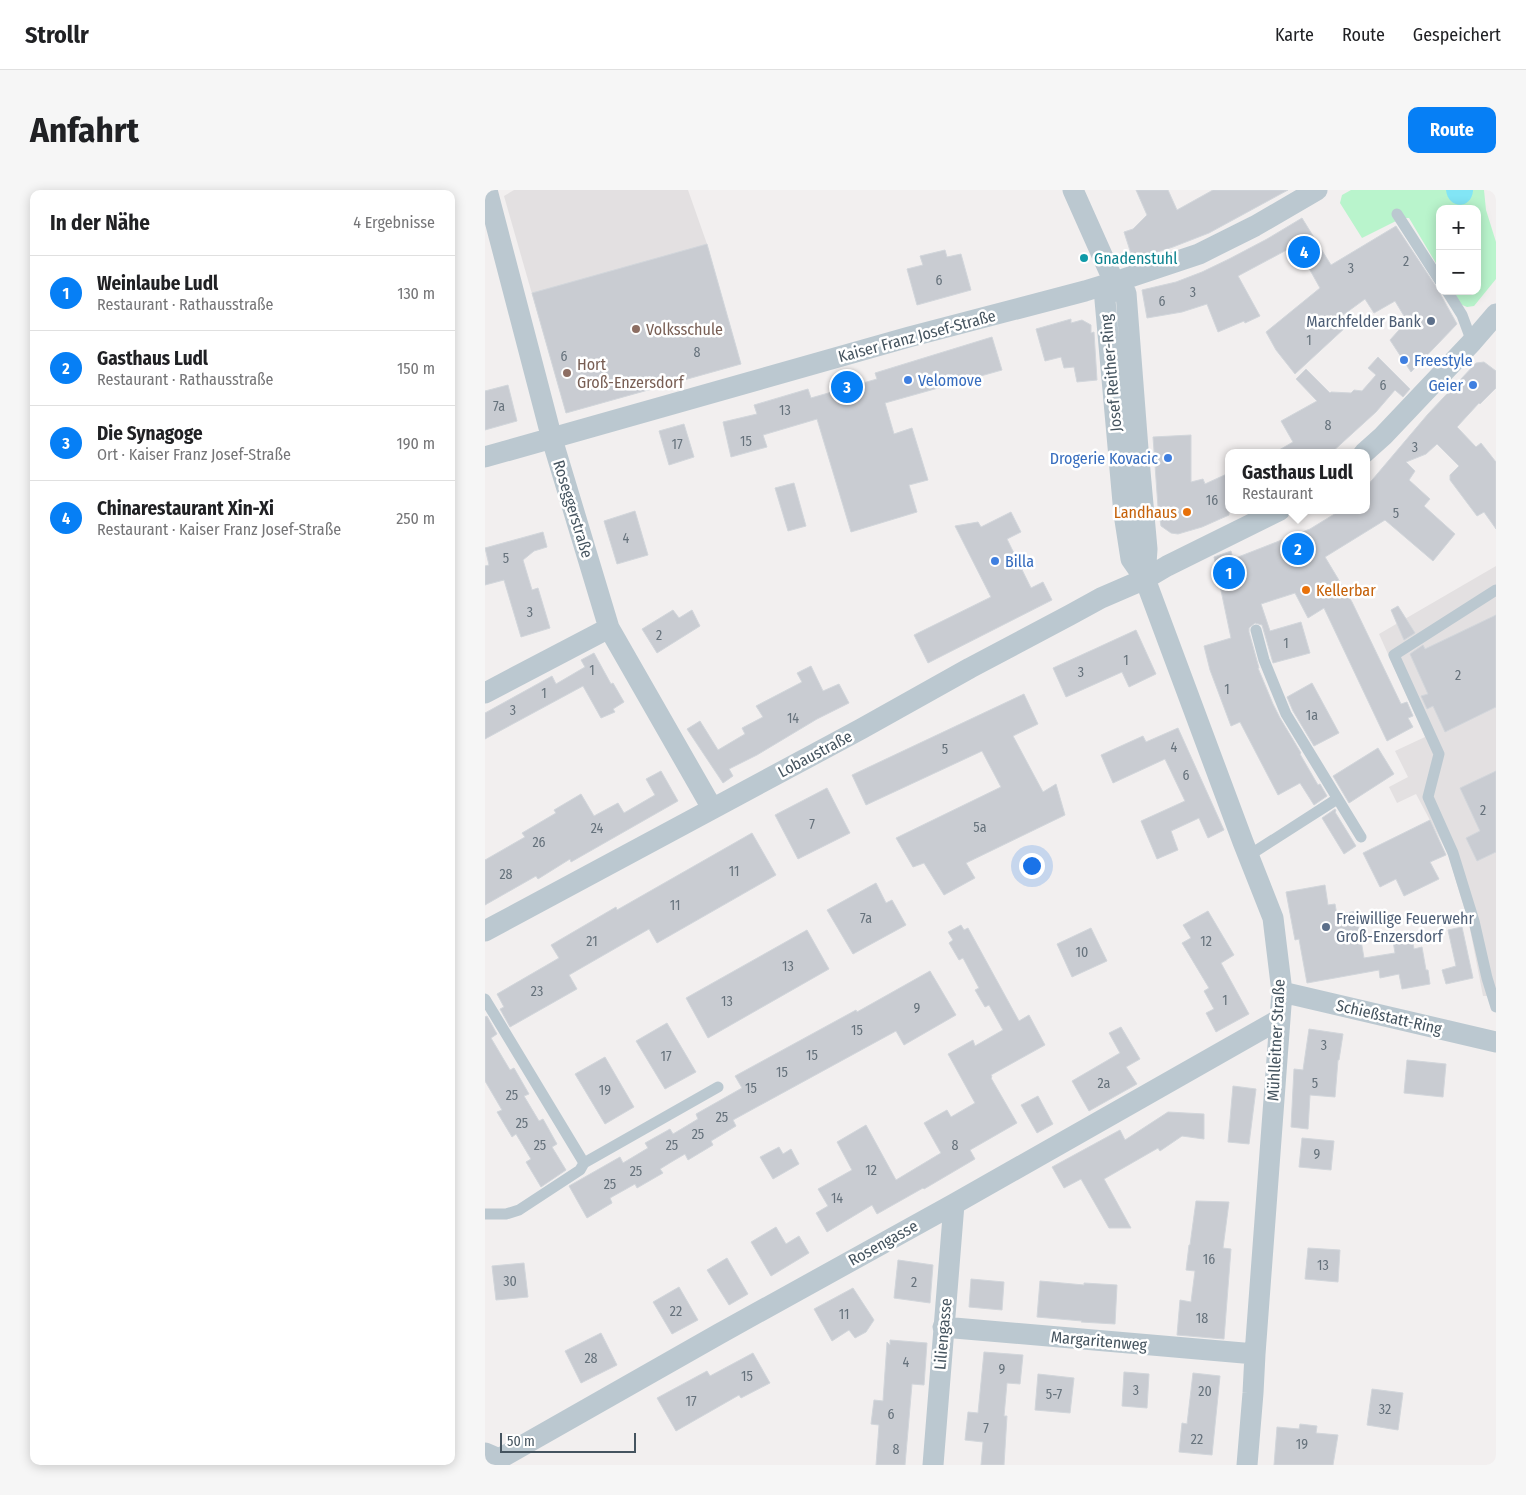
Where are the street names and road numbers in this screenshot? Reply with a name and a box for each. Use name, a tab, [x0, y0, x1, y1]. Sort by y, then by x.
street label: Kaiser Franz Josef-Straße	[836, 306, 998, 366]
street label: Josef Reither-Ring	[1096, 313, 1126, 433]
street label: Roseggerstraße	[549, 458, 597, 560]
street label: Lobaustraße	[775, 727, 855, 781]
street label: Mühlleitner Straße	[1263, 979, 1289, 1101]
street label: Schießstatt-Ring	[1334, 996, 1444, 1039]
street label: Rosengasse	[845, 1216, 921, 1270]
street label: Liliengasse	[930, 1297, 956, 1371]
street label: Margaritenweg	[1050, 1327, 1148, 1355]

